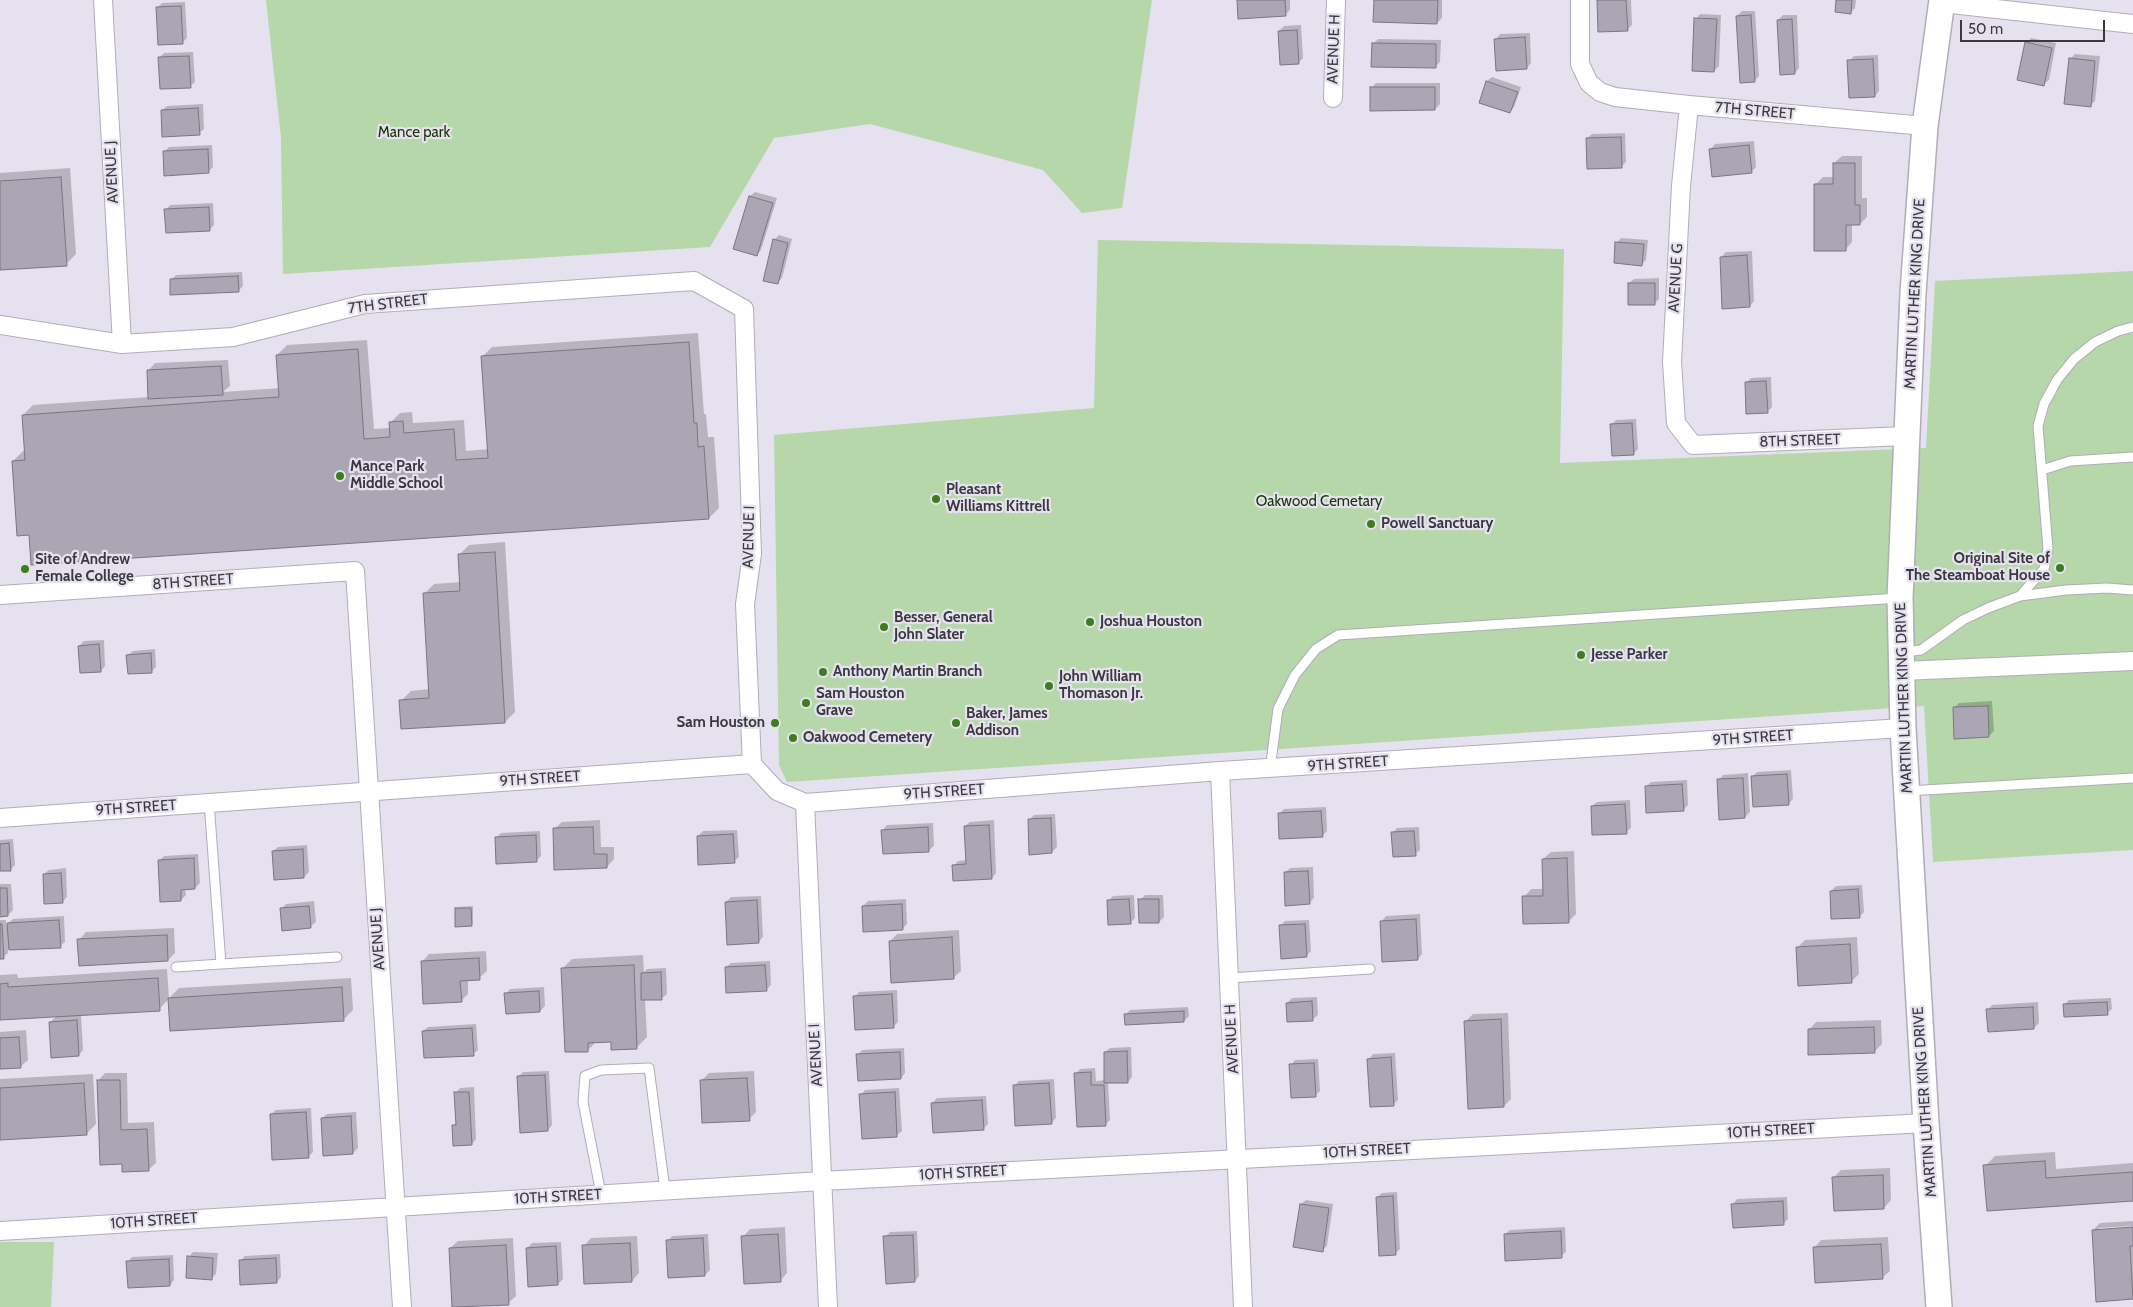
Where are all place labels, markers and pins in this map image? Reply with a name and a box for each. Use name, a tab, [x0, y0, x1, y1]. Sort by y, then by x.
place label: Mance Park Middle School	[350, 458, 443, 493]
marker: Mance Park Middle School	[334, 470, 346, 482]
place label: Pleasant Williams Kittrell	[946, 481, 1050, 516]
marker: Pleasant Williams Kittrell	[930, 493, 942, 505]
place label: Powell Sanctuary	[1381, 515, 1493, 533]
marker: Powell Sanctuary	[1365, 518, 1377, 530]
place label: Original Site of The Steamboat House	[1906, 550, 2050, 585]
place label: Site of Andrew Female College	[35, 551, 134, 586]
marker: Original Site of The Steamboat House	[2054, 562, 2066, 574]
marker: Site of Andrew Female College	[19, 563, 31, 575]
place label: Besser, General John Slater	[894, 609, 993, 644]
place label: Joshua Houston	[1100, 613, 1202, 631]
marker: Joshua Houston	[1084, 616, 1096, 628]
marker: Besser, General John Slater	[878, 621, 890, 633]
place label: Jesse Parker	[1591, 646, 1667, 664]
marker: Jesse Parker	[1575, 649, 1587, 661]
place label: Anthony Martin Branch	[833, 663, 982, 681]
marker: Anthony Martin Branch	[817, 666, 829, 678]
place label: John William Thomason Jr.	[1059, 668, 1143, 703]
marker: John William Thomason Jr.	[1043, 680, 1055, 692]
place label: Sam Houston Grave	[816, 685, 904, 720]
marker: Sam Houston Grave	[800, 697, 812, 709]
place label: Baker, James Addison	[966, 705, 1048, 740]
place label: Sam Houston	[677, 714, 765, 732]
marker: Sam Houston	[769, 717, 781, 729]
marker: Baker, James Addison	[950, 717, 962, 729]
place label: Oakwood Cemetery	[803, 729, 932, 747]
marker: Oakwood Cemetery	[787, 732, 799, 744]

